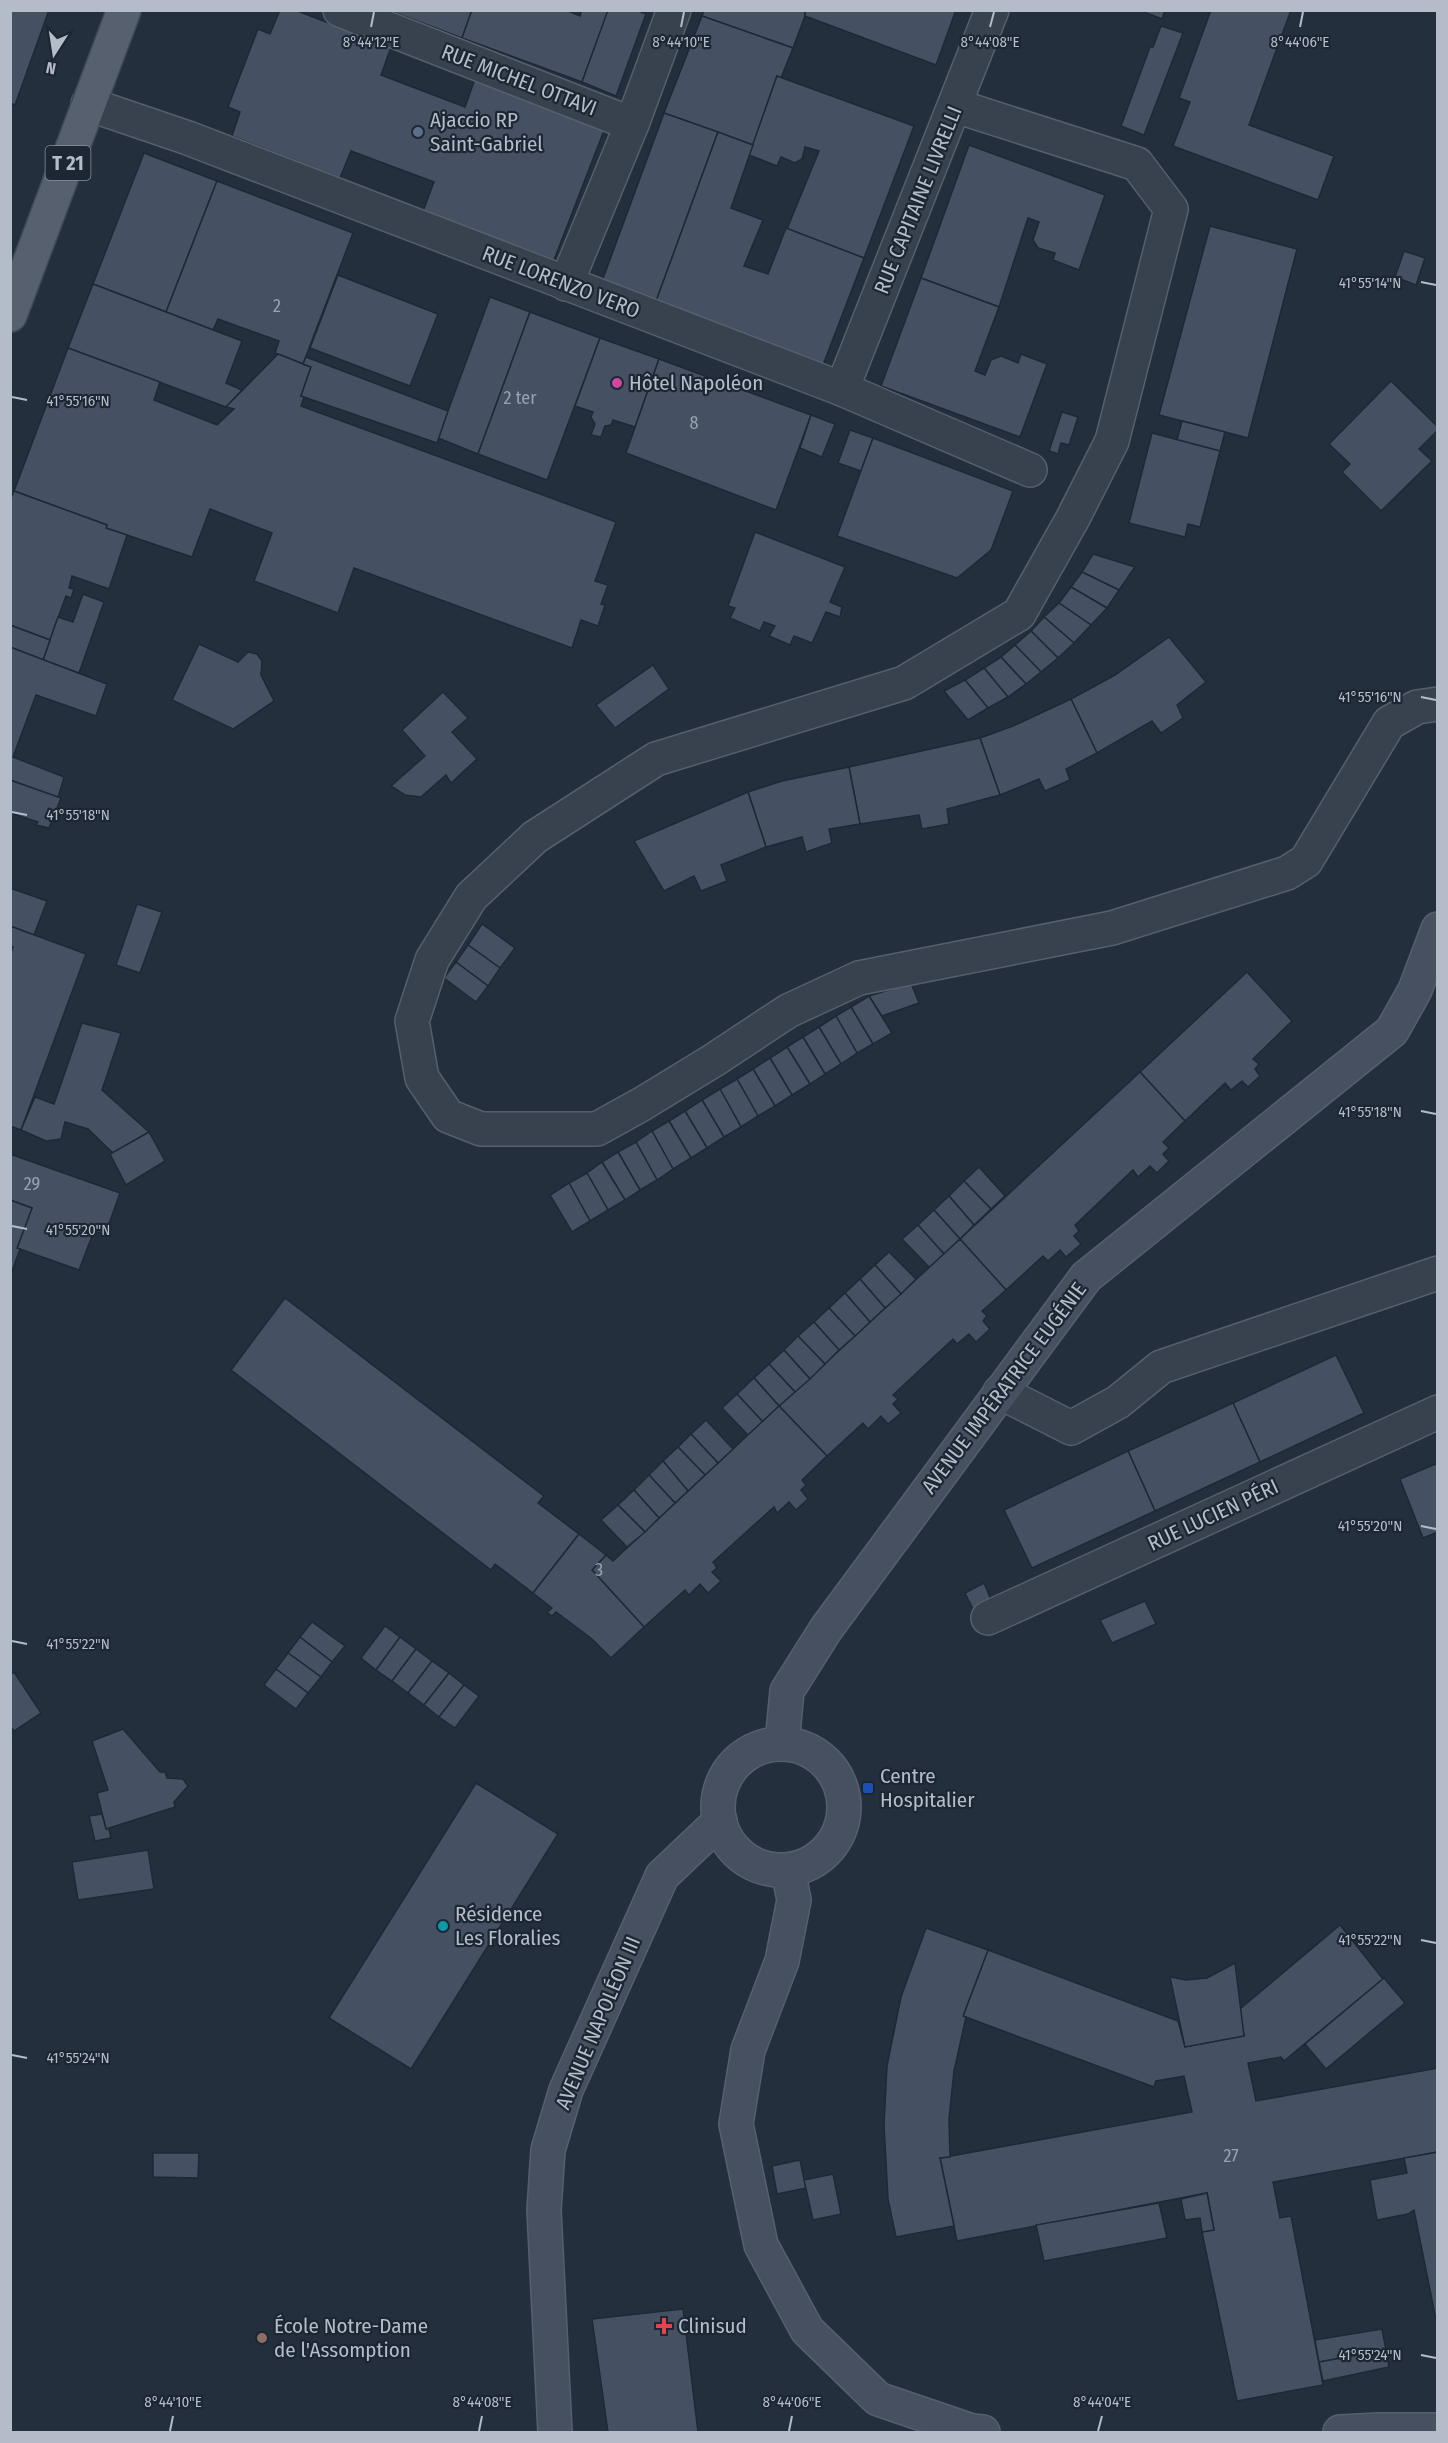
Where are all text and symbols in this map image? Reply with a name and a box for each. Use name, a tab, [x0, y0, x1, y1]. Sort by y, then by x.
north arrow	[24, 24, 84, 84]
text: 8°44'12"E	[343, 33, 399, 51]
text: 8°44'10"E	[652, 33, 710, 51]
text: 8°44'08"E	[961, 33, 1019, 51]
text: 8°44'06"E	[1271, 33, 1329, 51]
street label: RUE MICHEL OTTAVI	[438, 38, 600, 122]
text: N	[44, 58, 58, 78]
street label: RUE CAPITAINE LIVRELLI	[868, 102, 968, 298]
place label: Ajaccio RP Saint-Gabriel	[430, 107, 543, 157]
marker: Ajaccio RP Saint-Gabriel	[411, 125, 425, 139]
road number: T 21	[46, 146, 90, 180]
street label: RUE LORENZO VERO	[479, 240, 643, 324]
text: 41°55'14"N	[1339, 274, 1401, 292]
house number: 2	[273, 295, 281, 317]
place label: Hôtel Napoléon	[629, 370, 763, 396]
marker: Hôtel Napoléon	[610, 376, 624, 390]
house number: 2 ter	[504, 387, 537, 409]
text: 41°55'16"N	[46, 392, 110, 410]
house number: 8	[690, 412, 699, 434]
text: 41°55'16"N	[1338, 688, 1402, 706]
text: 41°55'18"N	[46, 806, 110, 824]
text: 41°55'18"N	[1338, 1103, 1402, 1121]
house number: 29	[24, 1173, 40, 1195]
text: 41°55'20"N	[46, 1221, 110, 1239]
street label: AVENUE IMPÉRATRICE EUGÉNIE	[916, 1277, 1092, 1499]
street label: RUE LUCIEN PÉRI	[1144, 1473, 1282, 1557]
text: 41°55'20"N	[1338, 1517, 1402, 1535]
house number: 3	[595, 1559, 603, 1581]
text: 41°55'22"N	[46, 1635, 110, 1653]
place label: Centre Hospitalier	[880, 1763, 975, 1813]
marker: Centre Hospitalier	[861, 1781, 875, 1795]
place label: Résidence Les Floralies	[455, 1901, 561, 1951]
marker: Résidence Les Floralies	[436, 1919, 450, 1933]
text: 41°55'22"N	[1338, 1931, 1402, 1949]
street label: AVENUE NAPOLÉON III	[550, 1933, 646, 2113]
text: 41°55'24"N	[46, 2049, 110, 2067]
house number: 27	[1223, 2145, 1239, 2167]
place label: École Notre-Dame de l'Assomption	[274, 2313, 428, 2363]
place label: Clinisud	[678, 2313, 747, 2339]
marker: Clinisud	[655, 2317, 673, 2335]
marker: École Notre-Dame de l'Assomption	[255, 2331, 269, 2345]
text: 41°55'24"N	[1338, 2346, 1402, 2364]
text: 8°44'10"E	[144, 2393, 202, 2411]
text: 8°44'08"E	[453, 2393, 511, 2411]
text: 8°44'06"E	[763, 2393, 821, 2411]
text: 8°44'04"E	[1073, 2393, 1131, 2411]

